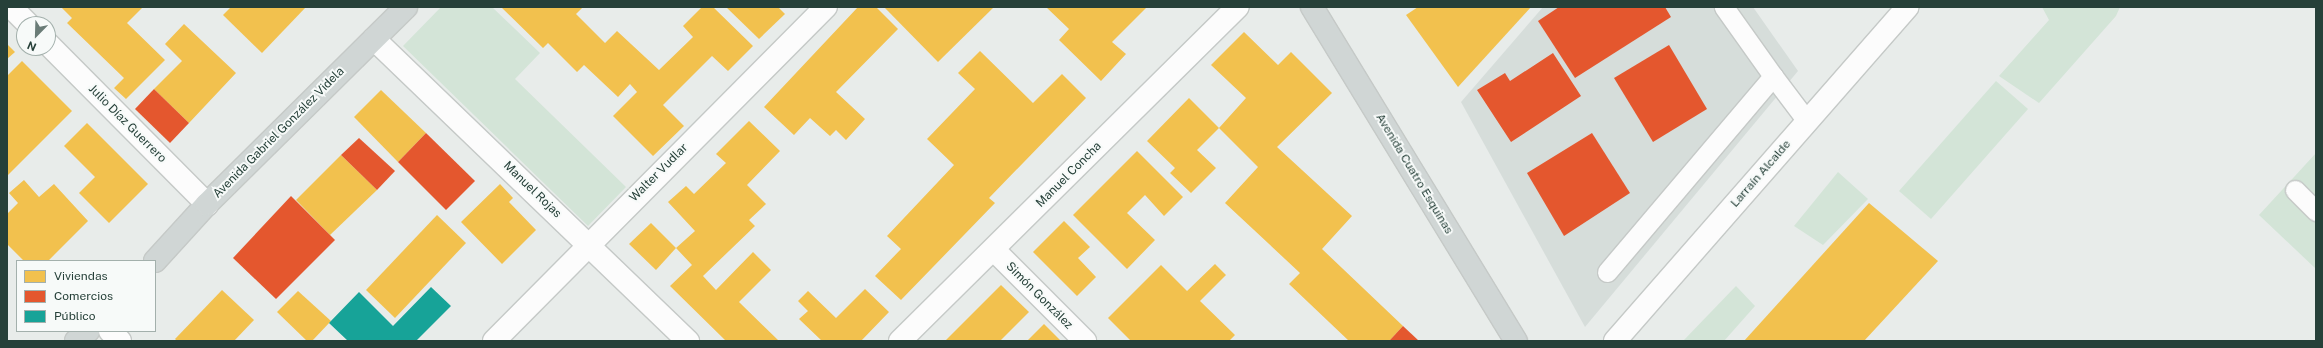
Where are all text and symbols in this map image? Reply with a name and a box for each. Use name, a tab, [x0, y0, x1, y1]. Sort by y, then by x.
north arrow	[16, 16, 56, 56]
text: N	[25, 39, 38, 53]
street label: Avenida Gabriel González Videla	[210, 64, 348, 202]
street label: Julio Díaz Guerrero	[85, 82, 169, 166]
street label: Avenida Cuatro Esquinas	[1372, 111, 1456, 237]
street label: Larraín Alcalde	[1728, 137, 1794, 211]
street label: Manuel Concha	[1033, 139, 1105, 211]
street label: Walter Vudlar	[627, 141, 691, 205]
street label: Manuel Rojas	[500, 159, 564, 221]
legend	[16, 260, 156, 332]
street label: Simón González	[1003, 260, 1075, 332]
text: Viviendas	[54, 269, 108, 283]
text: Comercios	[54, 289, 113, 303]
text: Público	[54, 309, 96, 323]

